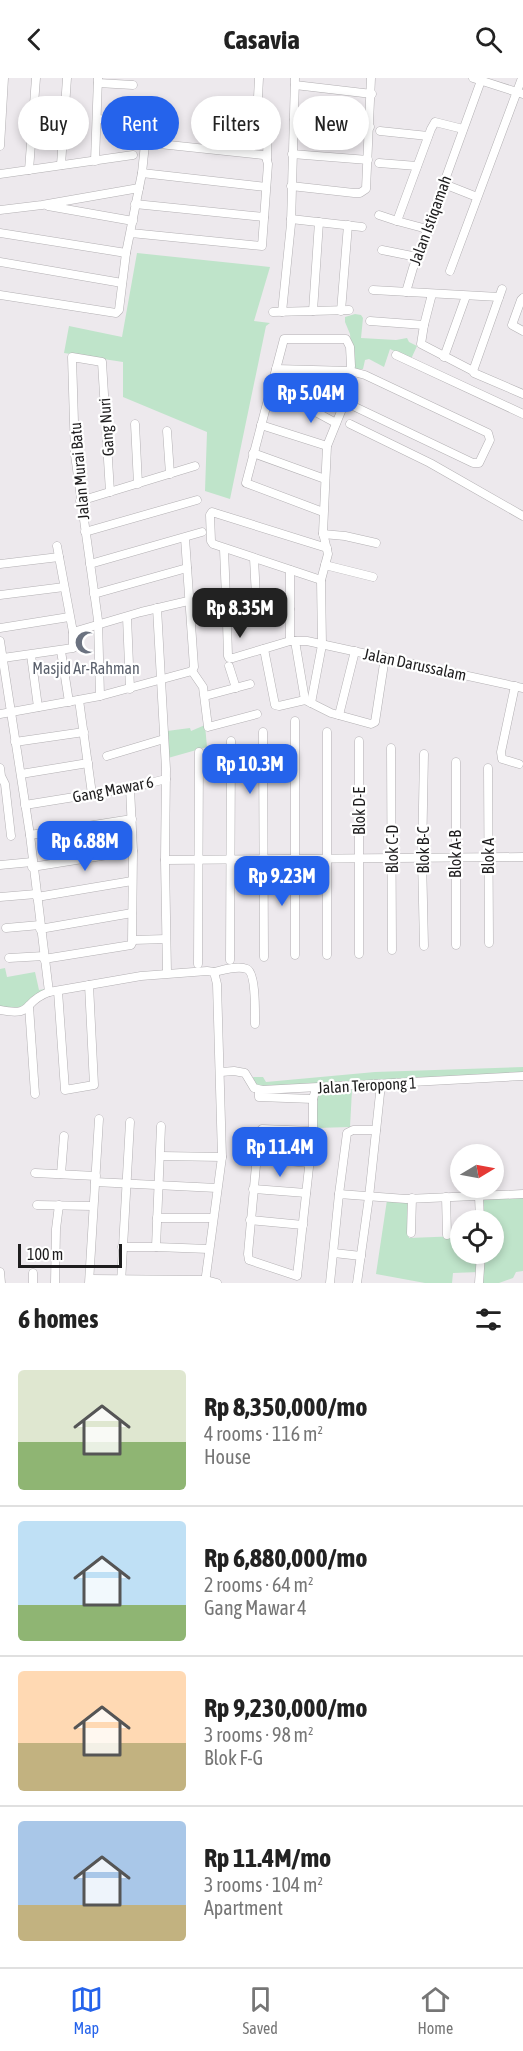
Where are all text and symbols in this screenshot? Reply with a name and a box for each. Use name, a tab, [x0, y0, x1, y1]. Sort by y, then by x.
icon: back	[18, 23, 51, 56]
icon: search	[472, 23, 505, 56]
text: Casavia	[223, 24, 300, 55]
chip: Buy	[18, 96, 89, 150]
chip: Rent	[101, 96, 179, 150]
chip: Filters	[191, 96, 281, 150]
chip: New	[293, 96, 369, 150]
street label: Jalan Istiqamah	[405, 173, 455, 268]
pin: Rp 5.04M	[249, 373, 373, 424]
text: Rp 5.04M	[277, 381, 345, 404]
street label: Gang Nuri	[95, 397, 118, 457]
street label: Jalan Murai Batu	[66, 422, 92, 520]
pin: Rp 8.35M	[178, 588, 302, 639]
text: Rp 8.35M	[206, 596, 274, 619]
mosque icon: Masjid Ar-Rahman	[73, 630, 99, 656]
street label: Jalan Darussalam	[362, 644, 468, 684]
place label: Masjid Ar-Rahman	[32, 659, 140, 678]
pin: Rp 10.3M	[188, 744, 312, 795]
text: Rp 10.3M	[216, 752, 284, 775]
street label: Gang Mawar 6	[71, 772, 155, 807]
street label: Blok D-E	[350, 787, 368, 835]
pin: Rp 6.88M	[23, 821, 147, 872]
street label: Blok C-D	[383, 825, 401, 873]
street label: Blok B-C	[414, 826, 432, 874]
text: Rp 6.88M	[51, 829, 119, 852]
street label: Blok A-B	[446, 830, 464, 878]
street label: Blok A	[479, 838, 497, 874]
pin: Rp 9.23M	[220, 856, 344, 907]
text: Rp 9.23M	[248, 864, 316, 887]
street label: Jalan Teropong 1	[317, 1073, 417, 1098]
pin: Rp 11.4M	[218, 1127, 342, 1178]
text: Rp 11.4M	[246, 1135, 314, 1158]
north arrow	[450, 1144, 504, 1198]
map controls	[450, 1144, 504, 1264]
button: locate	[450, 1210, 504, 1264]
scale bar	[18, 1241, 122, 1268]
text: 100 m	[27, 1245, 63, 1263]
icon: filters	[472, 1303, 505, 1336]
text: 6 homes	[18, 1304, 98, 1334]
text: Rp 8,350,000/mo	[204, 1392, 367, 1422]
icon: home	[66, 1394, 138, 1466]
text: 4 rooms · 116 m²	[204, 1422, 323, 1445]
text: House	[204, 1445, 251, 1468]
text: Rp 6,880,000/mo	[204, 1543, 367, 1573]
icon: home	[66, 1545, 138, 1617]
text: 2 rooms · 64 m²	[204, 1573, 314, 1596]
text: Gang Mawar 4	[204, 1596, 307, 1619]
text: Rp 9,230,000/mo	[204, 1693, 367, 1723]
icon: home	[66, 1695, 138, 1767]
text: 3 rooms · 98 m²	[204, 1723, 314, 1746]
text: Blok F-G	[204, 1746, 263, 1769]
text: Rp 11.4M/mo	[204, 1843, 331, 1873]
icon: home	[66, 1845, 138, 1917]
text: 3 rooms · 104 m²	[204, 1873, 323, 1896]
text: Apartment	[204, 1896, 283, 1919]
tab: Map	[70, 1983, 103, 2037]
tab: Saved	[243, 1983, 278, 2037]
tab: Home	[418, 1983, 453, 2037]

